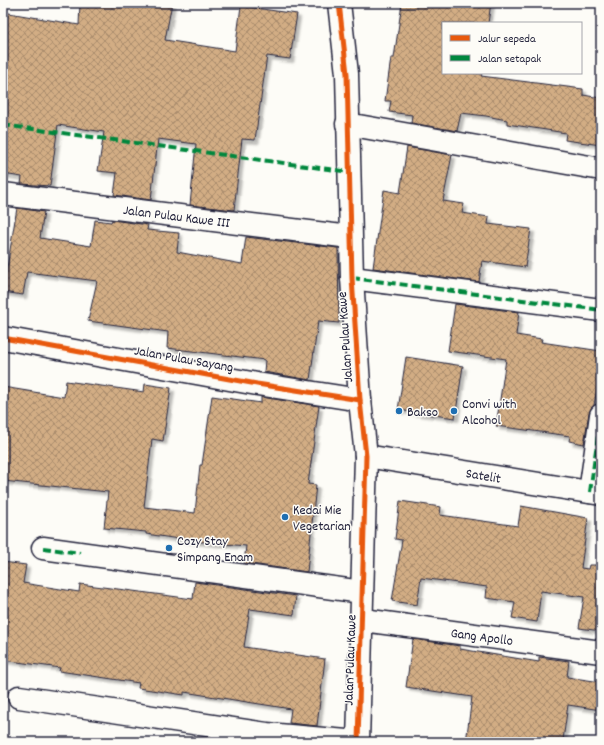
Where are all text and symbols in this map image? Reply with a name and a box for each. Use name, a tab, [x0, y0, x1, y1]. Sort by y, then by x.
legend	[442, 22, 582, 74]
text: Jalur sepeda	[478, 31, 536, 48]
text: Jalan setapak	[478, 51, 541, 68]
street label: Jalan Pulau Kawe III	[122, 201, 232, 234]
street label: Jalan Pulau Kawe	[333, 291, 359, 383]
street label: Jalan Pulau Sayang	[133, 341, 235, 379]
place label: Convi with Alcohol	[462, 395, 516, 431]
place label: Bakso	[407, 403, 438, 423]
marker: Bakso	[394, 406, 404, 416]
marker: Convi with Alcohol	[449, 406, 459, 416]
street label: Satelit	[464, 464, 502, 490]
place label: Kedai Mie Vegetarian	[293, 501, 351, 537]
marker: Kedai Mie Vegetarian	[280, 512, 290, 522]
place label: Cozy Stay Simpang Enam	[177, 532, 253, 568]
marker: Cozy Stay Simpang Enam	[164, 543, 174, 553]
street label: Jalan Pulau Kawe	[339, 614, 363, 706]
street label: Gang Apollo	[449, 624, 514, 652]

